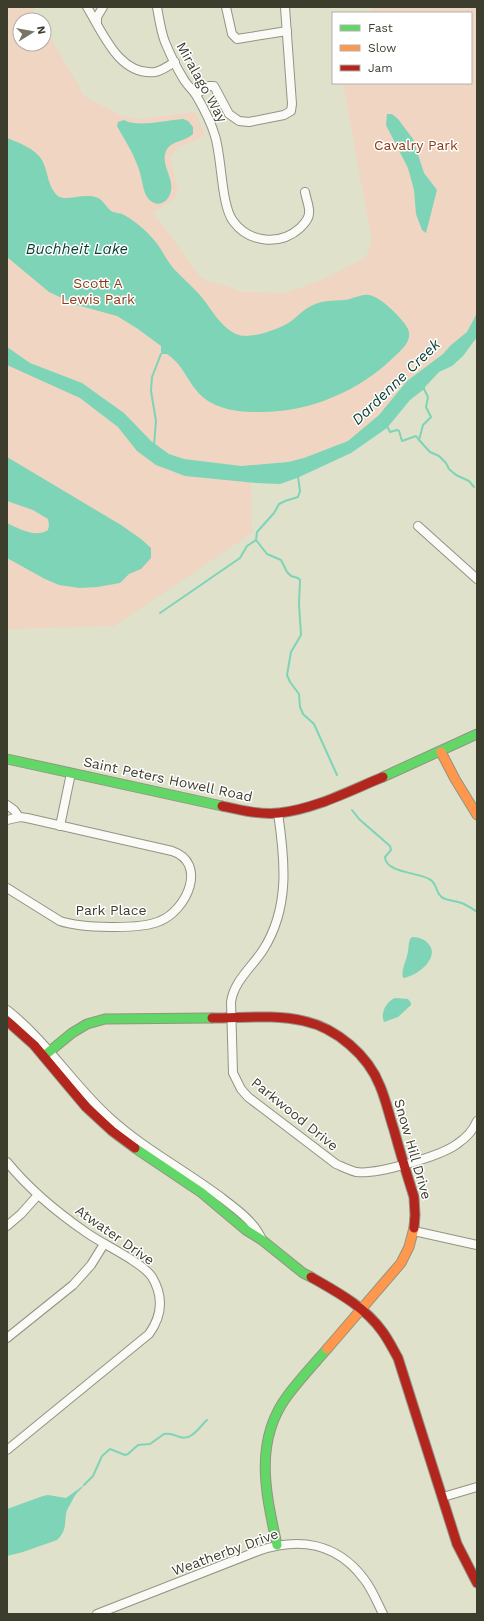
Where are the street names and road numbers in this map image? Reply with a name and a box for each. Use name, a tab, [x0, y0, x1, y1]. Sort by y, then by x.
street label: Miralago Way	[173, 39, 231, 126]
street label: Saint Peters Howell Road	[82, 753, 254, 805]
street label: Park Place	[75, 902, 147, 918]
street label: Parkwood Drive	[248, 1074, 342, 1154]
street label: Snow Hill Drive	[391, 1097, 435, 1201]
street label: Atwater Drive	[72, 1202, 158, 1268]
street label: Weatherby Drive	[170, 1525, 280, 1579]

